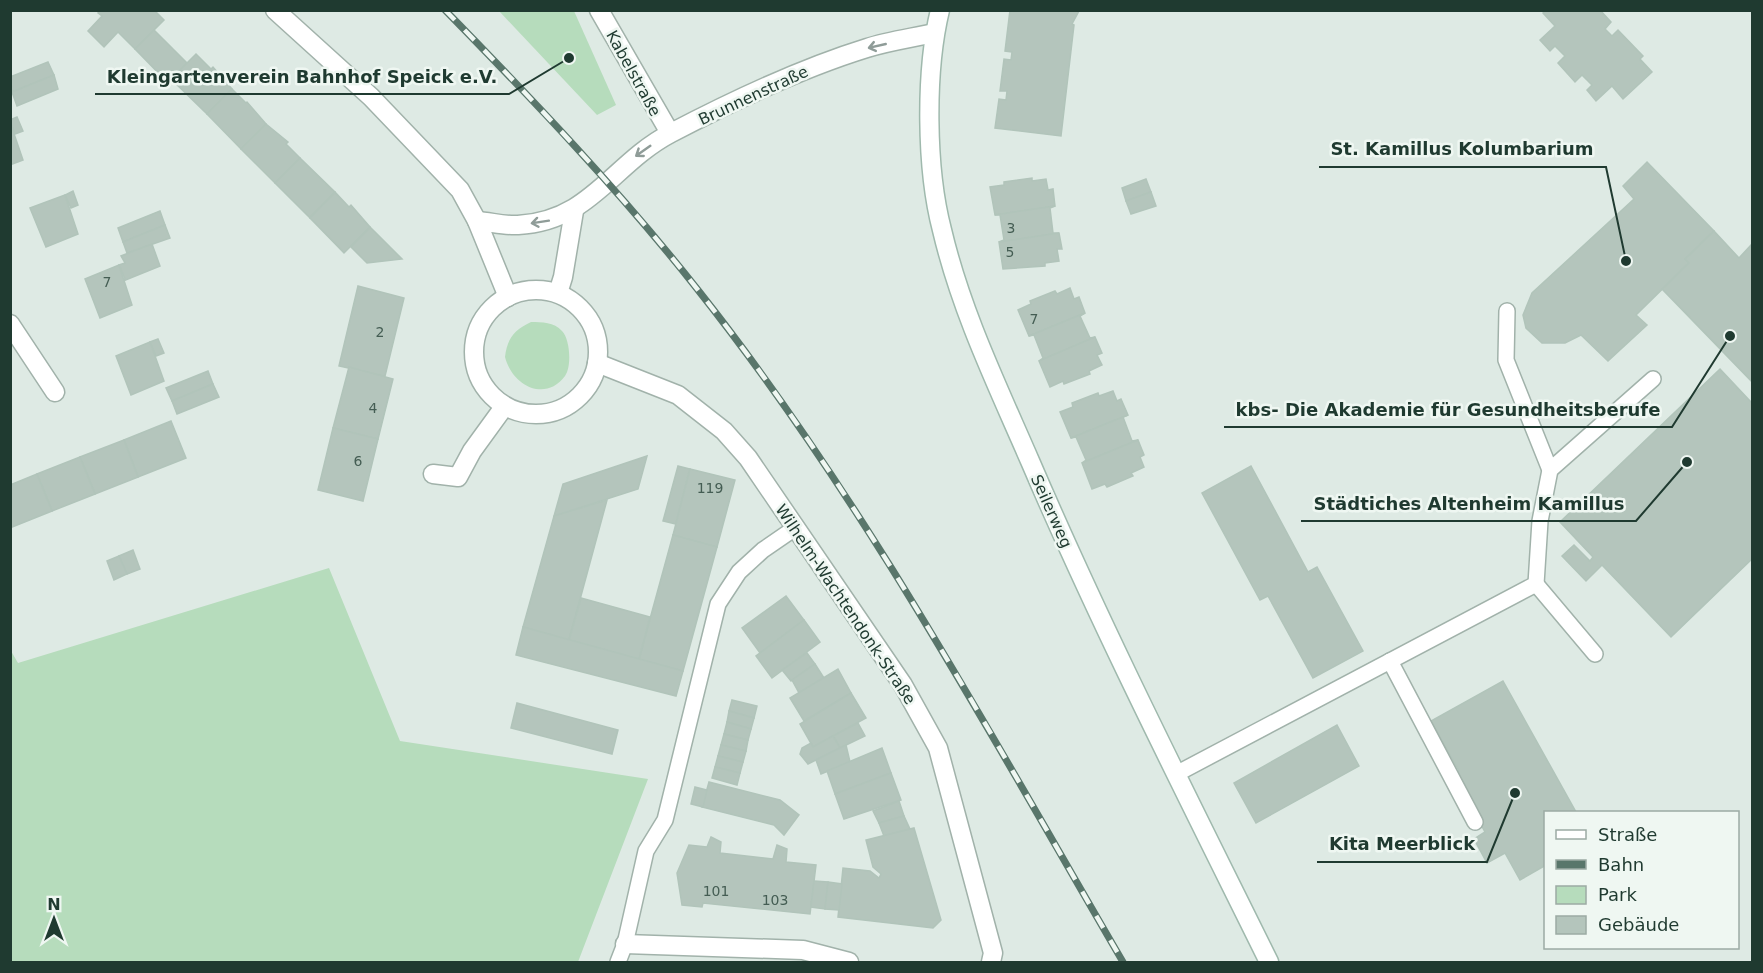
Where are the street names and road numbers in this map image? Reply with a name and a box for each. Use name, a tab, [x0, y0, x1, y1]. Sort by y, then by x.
street label: Kabelstraße	[602, 27, 665, 120]
street label: Brunnenstraße	[695, 62, 811, 129]
street label: Seilerweg	[1027, 472, 1076, 551]
street label: Wilhelm-Wachtendonk-Straße	[771, 501, 920, 708]

